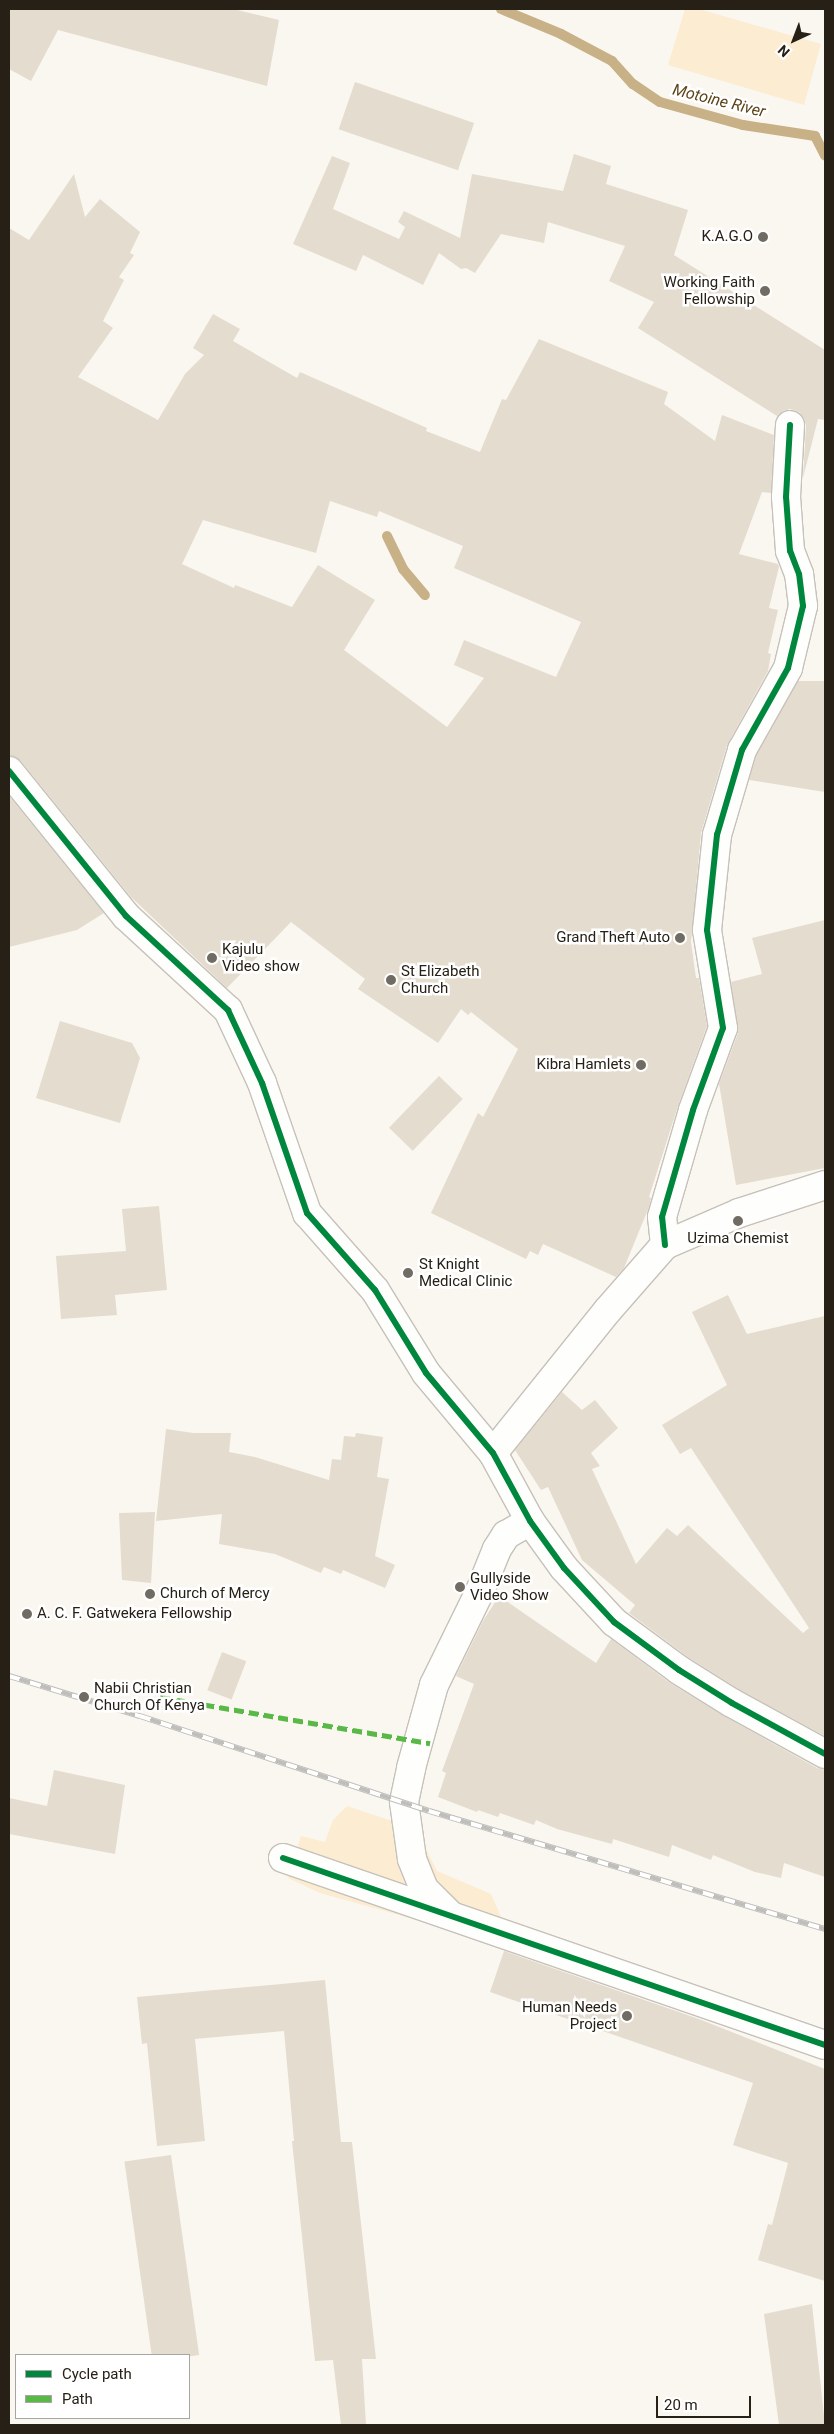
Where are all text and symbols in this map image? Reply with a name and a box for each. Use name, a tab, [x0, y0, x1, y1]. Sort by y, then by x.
north arrow	[769, 15, 819, 65]
text: N	[775, 42, 793, 60]
water label: Motoine River	[671, 80, 767, 122]
place label: K.A.G.O	[701, 228, 753, 246]
marker: K.A.G.O	[757, 231, 769, 243]
place label: Working Faith Fellowship	[664, 273, 755, 308]
marker: Working Faith Fellowship	[759, 285, 771, 297]
place label: Grand Theft Auto	[556, 929, 670, 947]
marker: Grand Theft Auto	[674, 932, 686, 944]
place label: Kajulu Video show	[222, 940, 300, 975]
marker: Kajulu Video show	[206, 952, 218, 964]
place label: St Elizabeth Church	[401, 962, 480, 997]
marker: St Elizabeth Church	[385, 974, 397, 986]
place label: Kibra Hamlets	[537, 1056, 631, 1074]
marker: Kibra Hamlets	[635, 1059, 647, 1071]
marker: Uzima Chemist	[731, 1214, 745, 1228]
place label: Uzima Chemist	[687, 1230, 789, 1248]
place label: St Knight Medical Clinic	[419, 1255, 512, 1290]
marker: St Knight Medical Clinic	[401, 1266, 415, 1280]
place label: Gullyside Video Show	[470, 1569, 549, 1604]
marker: Gullyside Video Show	[454, 1581, 466, 1593]
place label: Church of Mercy	[160, 1585, 270, 1603]
marker: Church of Mercy	[144, 1588, 156, 1600]
place label: A. C. F. Gatwekera Fellowship	[37, 1605, 232, 1623]
marker: A. C. F. Gatwekera Fellowship	[21, 1608, 33, 1620]
place label: Nabii Christian Church Of Kenya	[94, 1679, 205, 1714]
marker: Nabii Christian Church Of Kenya	[78, 1691, 90, 1703]
place label: Human Needs Project	[522, 1998, 617, 2033]
marker: Human Needs Project	[621, 2010, 633, 2022]
legend	[15, 2354, 190, 2419]
text: Cycle path	[62, 2365, 132, 2383]
scale bar	[659, 2386, 754, 2418]
text: Path	[62, 2390, 93, 2408]
text: 20 m	[664, 2396, 698, 2414]

